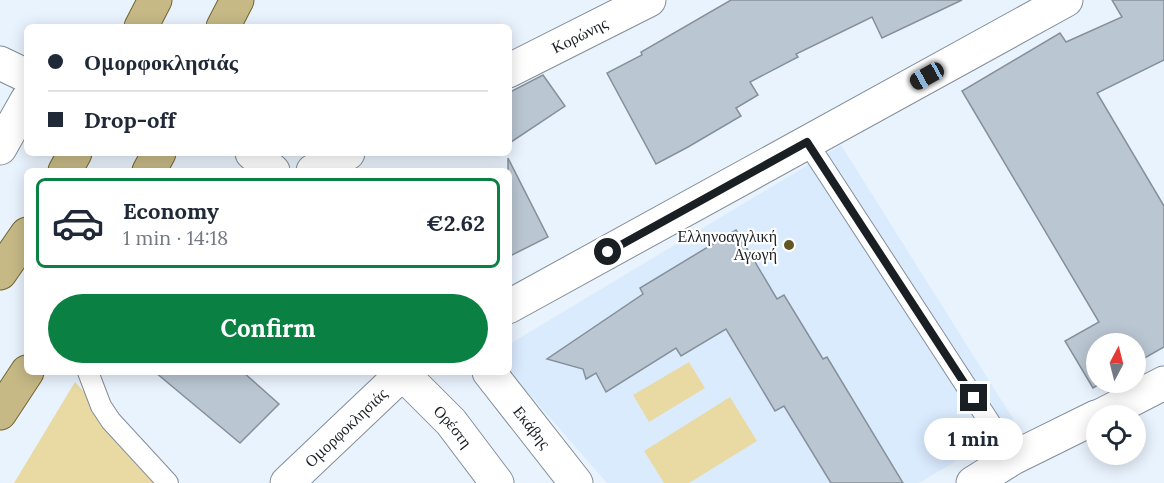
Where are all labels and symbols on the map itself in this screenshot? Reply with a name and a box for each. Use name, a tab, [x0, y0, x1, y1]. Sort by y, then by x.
street label: Κορώνης	[548, 12, 611, 57]
car	[907, 59, 947, 93]
place label: Ελληνοαγγλική Αγωγή	[677, 226, 777, 264]
route start	[594, 238, 621, 265]
marker: Ελληνοαγγλική Αγωγή	[782, 238, 796, 252]
north arrow	[1086, 333, 1146, 393]
street label: Ομορφοκλησιάς	[300, 383, 392, 471]
route end	[960, 384, 987, 411]
street label: Ορέστη	[430, 401, 477, 452]
street label: Εκάβης	[509, 402, 556, 453]
callout: 1 min	[924, 419, 1024, 461]

